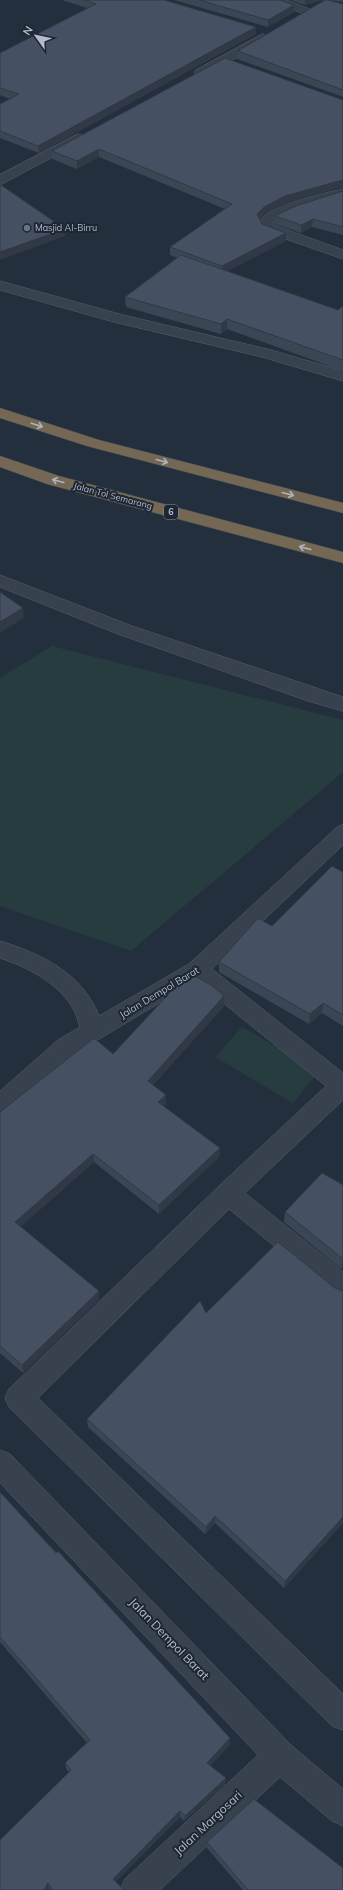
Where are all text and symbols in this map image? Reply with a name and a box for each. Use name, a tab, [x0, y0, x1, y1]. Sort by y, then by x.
north arrow	[16, 16, 56, 56]
text: N	[19, 23, 36, 38]
place label: Masjid Al-Birru	[35, 222, 97, 233]
marker: Masjid Al-Birru	[22, 223, 32, 233]
one-way arrow	[30, 422, 43, 429]
one-way arrow	[155, 458, 168, 465]
one-way arrow	[52, 477, 65, 485]
street label: Jalan Tol Semarang	[73, 480, 154, 511]
one-way arrow	[281, 491, 294, 498]
road number: 6	[164, 505, 178, 519]
one-way arrow	[299, 544, 312, 551]
street label: Jalan Dempol Barat	[117, 963, 202, 1021]
street label: Jalan Dempol Barat	[126, 1594, 212, 1683]
street label: Jalan Margosari	[171, 1787, 245, 1858]

